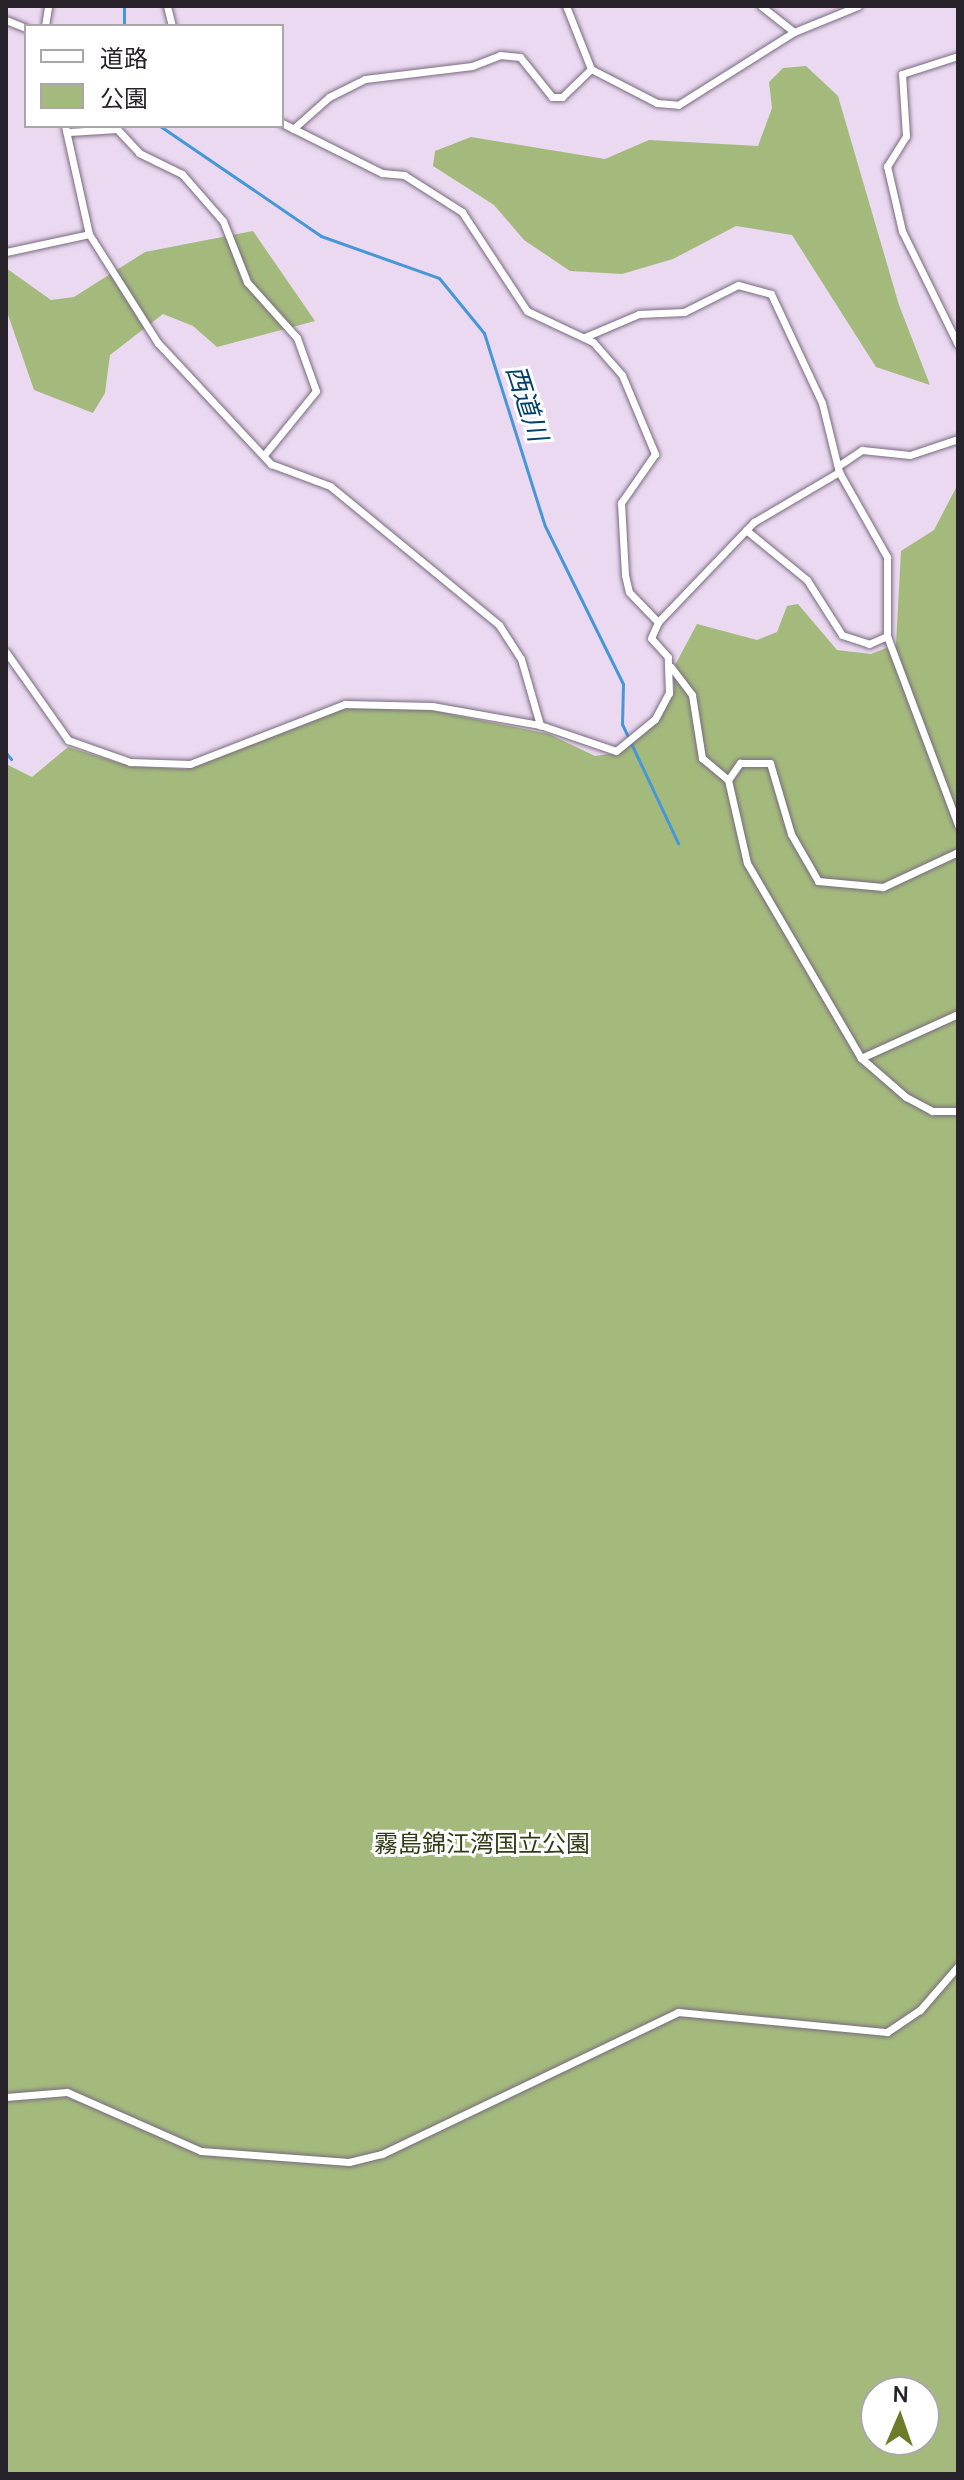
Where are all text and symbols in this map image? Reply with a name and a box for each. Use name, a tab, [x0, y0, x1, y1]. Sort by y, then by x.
legend	[24, 24, 284, 128]
text: 道路	[100, 41, 148, 74]
text: 公園	[100, 81, 148, 114]
water label: 西道川	[500, 361, 554, 445]
park label: 霧島錦江湾国立公園	[374, 1829, 590, 1857]
north arrow	[860, 2376, 940, 2456]
text: N	[892, 2379, 909, 2409]

